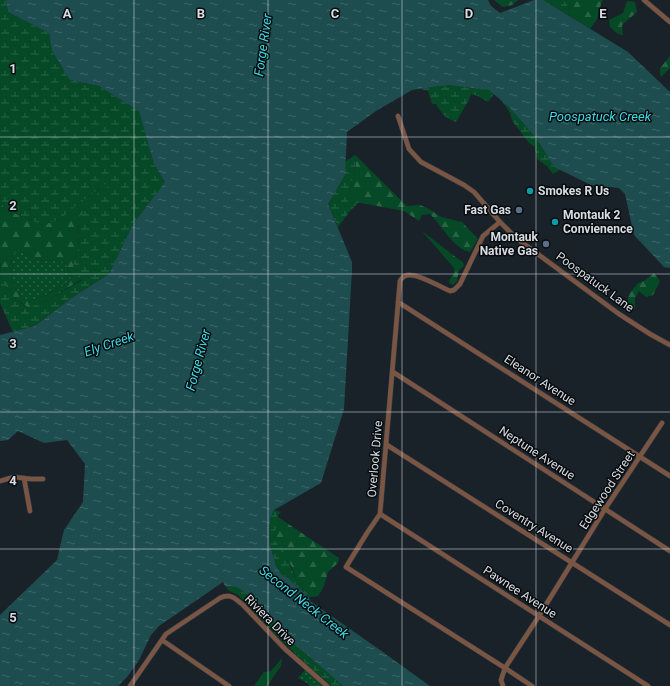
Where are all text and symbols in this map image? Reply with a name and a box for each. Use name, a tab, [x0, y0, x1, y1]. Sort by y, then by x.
text: A	[63, 6, 72, 21]
text: B	[197, 6, 205, 21]
text: C	[331, 6, 340, 21]
text: D	[465, 6, 473, 21]
text: E	[599, 6, 607, 21]
water label: Forge River	[251, 12, 275, 77]
text: 1	[9, 61, 17, 76]
water label: Poospatuck Creek	[549, 109, 652, 124]
place label: Smokes R Us	[538, 184, 609, 198]
marker: Smokes R Us	[525, 186, 535, 196]
text: 2	[9, 198, 17, 213]
place label: Fast Gas	[464, 203, 511, 217]
marker: Fast Gas	[514, 205, 524, 215]
place label: Montauk 2 Convienence	[563, 208, 633, 236]
marker: Montauk 2 Convienence	[550, 217, 560, 227]
place label: Montauk Native Gas	[480, 230, 539, 258]
marker: Montauk Native Gas	[541, 239, 551, 249]
street label: Poospatuck Lane	[553, 249, 637, 315]
water label: Forge River	[183, 327, 214, 392]
water label: Ely Creek	[82, 328, 136, 359]
text: 3	[9, 336, 17, 351]
street label: Eleanor Avenue	[502, 352, 578, 408]
street label: Overlook Drive	[365, 420, 385, 498]
street label: Neptune Avenue	[497, 423, 577, 483]
street label: Edgewood Street	[576, 448, 638, 532]
text: 4	[9, 473, 17, 488]
street label: Coventry Avenue	[492, 496, 576, 556]
water label: Second Neck Creek	[256, 562, 352, 642]
street label: Pawnee Avenue	[481, 563, 559, 621]
street label: Riviera Drive	[242, 592, 298, 648]
text: 5	[9, 610, 17, 625]

